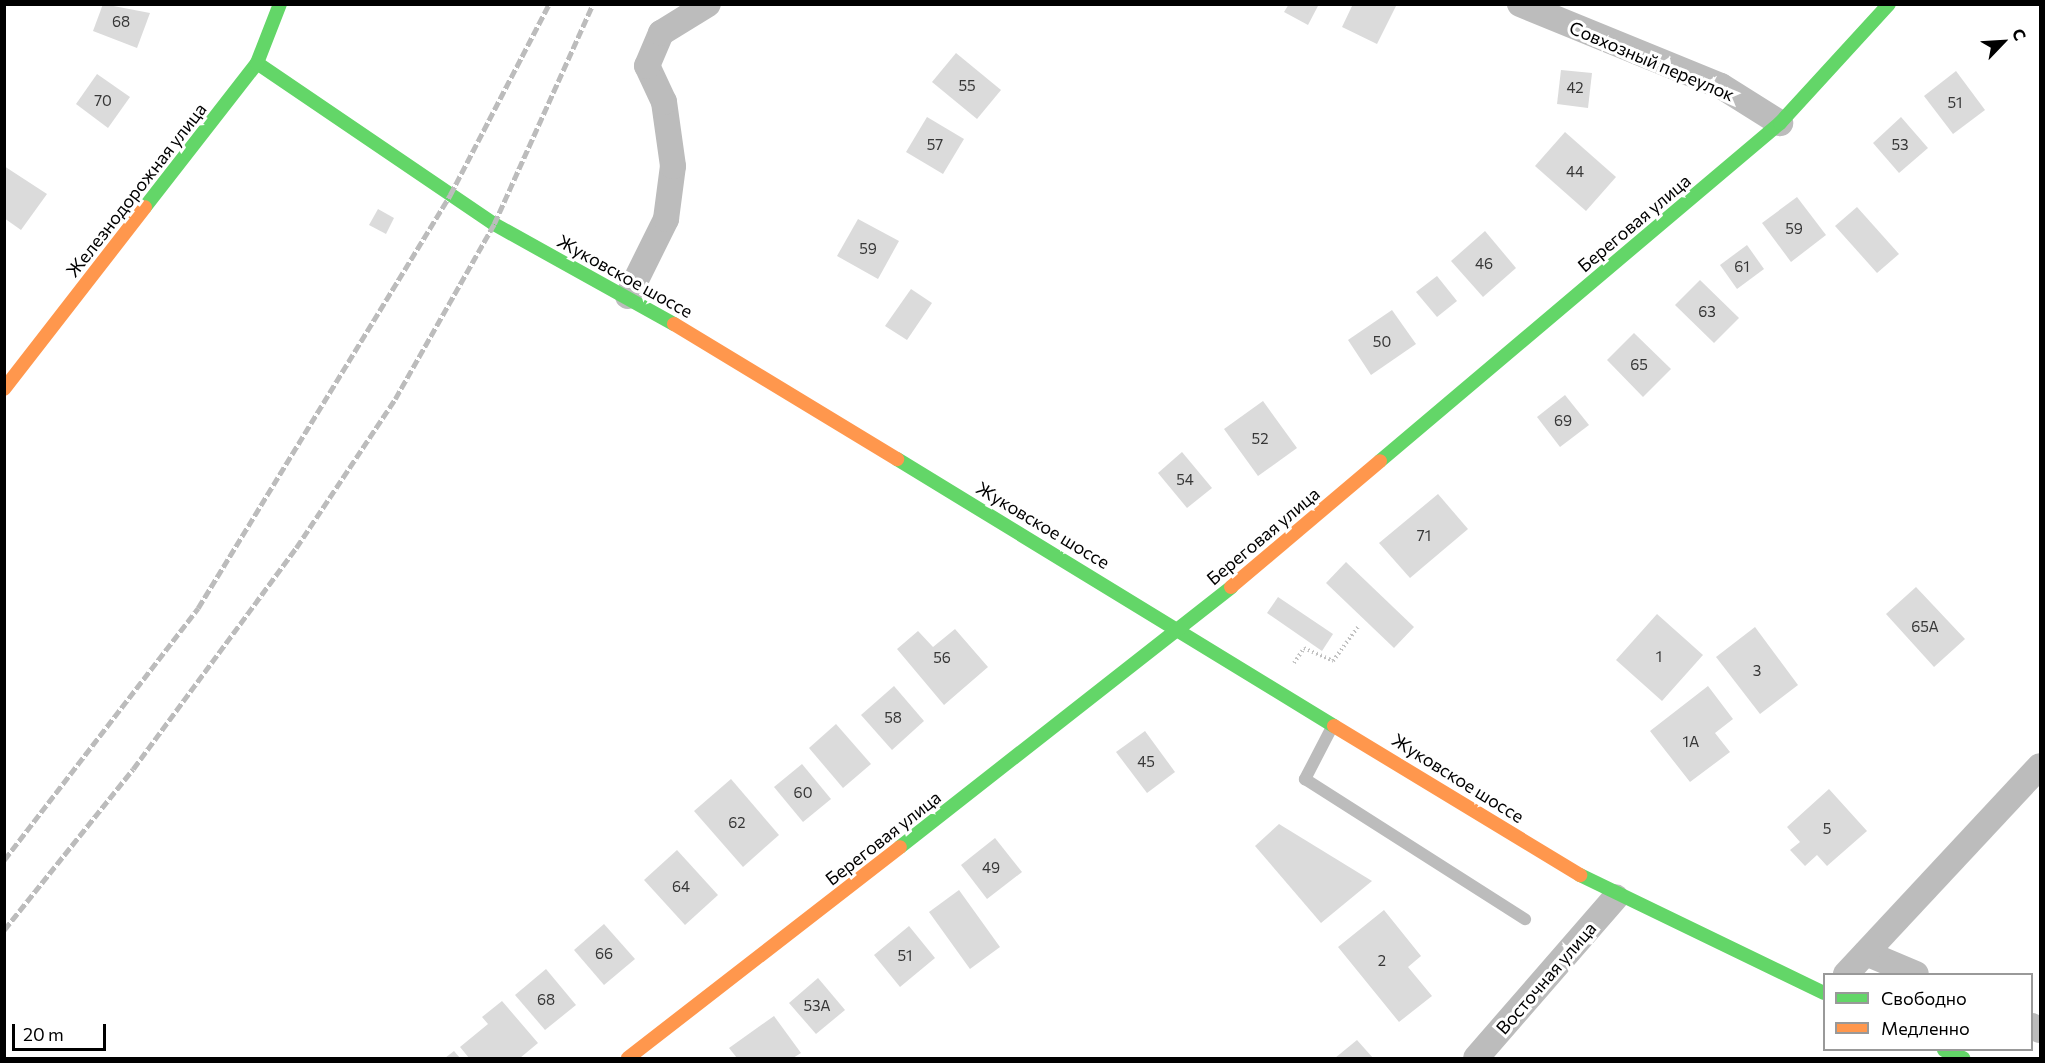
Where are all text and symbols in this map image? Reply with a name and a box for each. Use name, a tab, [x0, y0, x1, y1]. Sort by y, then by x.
north arrow	[1973, 12, 2033, 72]
house number: 68	[112, 13, 130, 31]
street label: Совхозный переулок	[1566, 16, 1738, 106]
text: С	[2009, 25, 2031, 43]
house number: 55	[958, 77, 976, 95]
house number: 42	[1566, 79, 1584, 97]
house number: 70	[94, 92, 112, 110]
house number: 51	[1947, 94, 1963, 112]
street label: Железнодорожная улица	[61, 99, 211, 281]
house number: 57	[927, 136, 943, 154]
house number: 53	[1891, 136, 1909, 154]
house number: 44	[1566, 163, 1584, 181]
street label: Береговая улица	[1573, 170, 1695, 276]
house number: 59	[1785, 220, 1803, 238]
street label: Жуковское шоссе	[553, 230, 697, 322]
house number: 59	[859, 240, 877, 258]
house number: 46	[1475, 255, 1493, 273]
house number: 61	[1734, 258, 1750, 276]
house number: 63	[1698, 303, 1716, 321]
house number: 50	[1373, 333, 1391, 351]
house number: 65	[1630, 356, 1648, 374]
house number: 69	[1554, 412, 1572, 430]
house number: 52	[1252, 430, 1268, 448]
house number: 54	[1176, 471, 1194, 489]
street label: Жуковское шоссе	[972, 477, 1114, 573]
street label: Береговая улица	[1202, 483, 1324, 589]
house number: 71	[1417, 527, 1431, 545]
house number: 65А	[1911, 618, 1939, 636]
house number: 1	[1656, 648, 1662, 666]
house number: 56	[933, 649, 951, 667]
house number: 3	[1753, 662, 1761, 680]
house number: 58	[884, 709, 902, 727]
street label: Жуковское шоссе	[1388, 729, 1528, 827]
house number: 1А	[1683, 733, 1699, 751]
house number: 45	[1137, 753, 1155, 771]
house number: 60	[794, 784, 812, 802]
street label: Береговая улица	[821, 786, 945, 890]
house number: 62	[728, 814, 746, 832]
house number: 5	[1823, 820, 1831, 838]
house number: 49	[982, 859, 1000, 877]
house number: 64	[672, 878, 690, 896]
street label: Восточная улица	[1491, 917, 1601, 1039]
house number: 66	[595, 945, 613, 963]
house number: 51	[897, 947, 913, 965]
house number: 2	[1378, 952, 1386, 970]
legend	[1823, 973, 2033, 1051]
text: Свободно	[1881, 987, 1967, 1009]
house number: 68	[537, 991, 555, 1009]
house number: 53А	[803, 997, 831, 1015]
scale bar	[15, 1012, 110, 1050]
text: Медленно	[1881, 1017, 1970, 1039]
text: 20 m	[23, 1023, 64, 1045]

